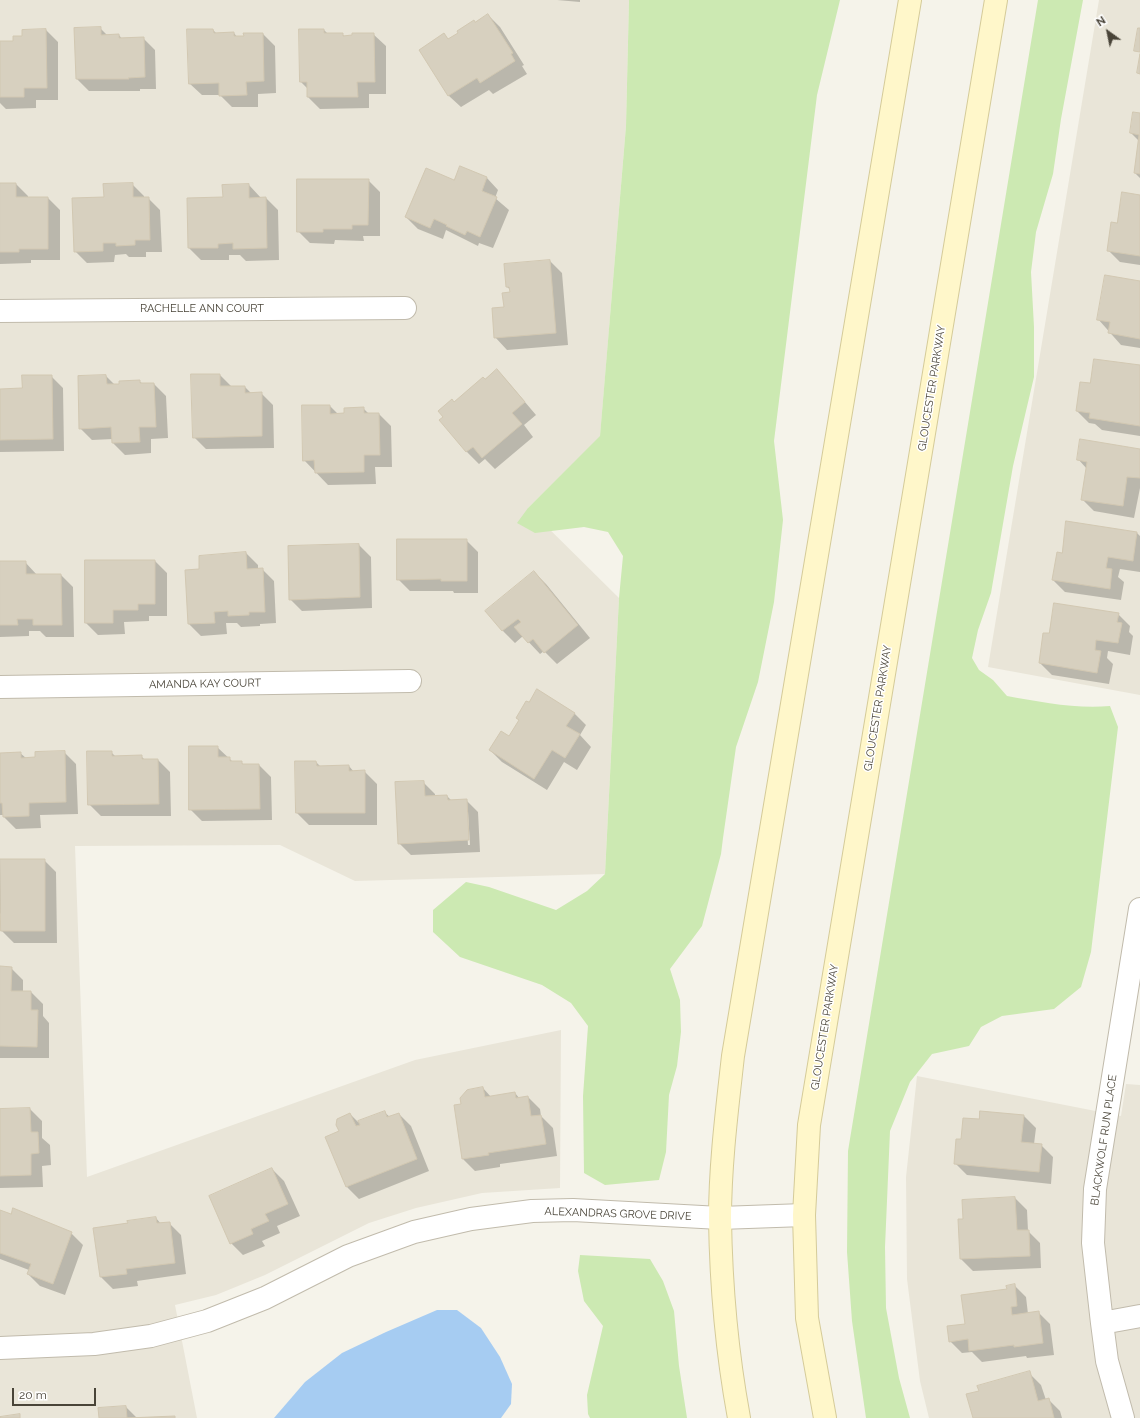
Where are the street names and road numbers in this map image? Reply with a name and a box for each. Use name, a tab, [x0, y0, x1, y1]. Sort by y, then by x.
street label: RACHELLE ANN COURT	[140, 302, 264, 316]
street label: GLOUCESTER PARKWAY	[916, 324, 948, 452]
street label: GLOUCESTER PARKWAY	[862, 644, 894, 772]
street label: AMANDA KAY COURT	[149, 676, 261, 692]
street label: GLOUCESTER PARKWAY	[809, 963, 841, 1091]
street label: BLACKWOLF RUN PLACE	[1088, 1074, 1120, 1206]
street label: ALEXANDRAS GROVE DRIVE	[544, 1205, 692, 1223]

